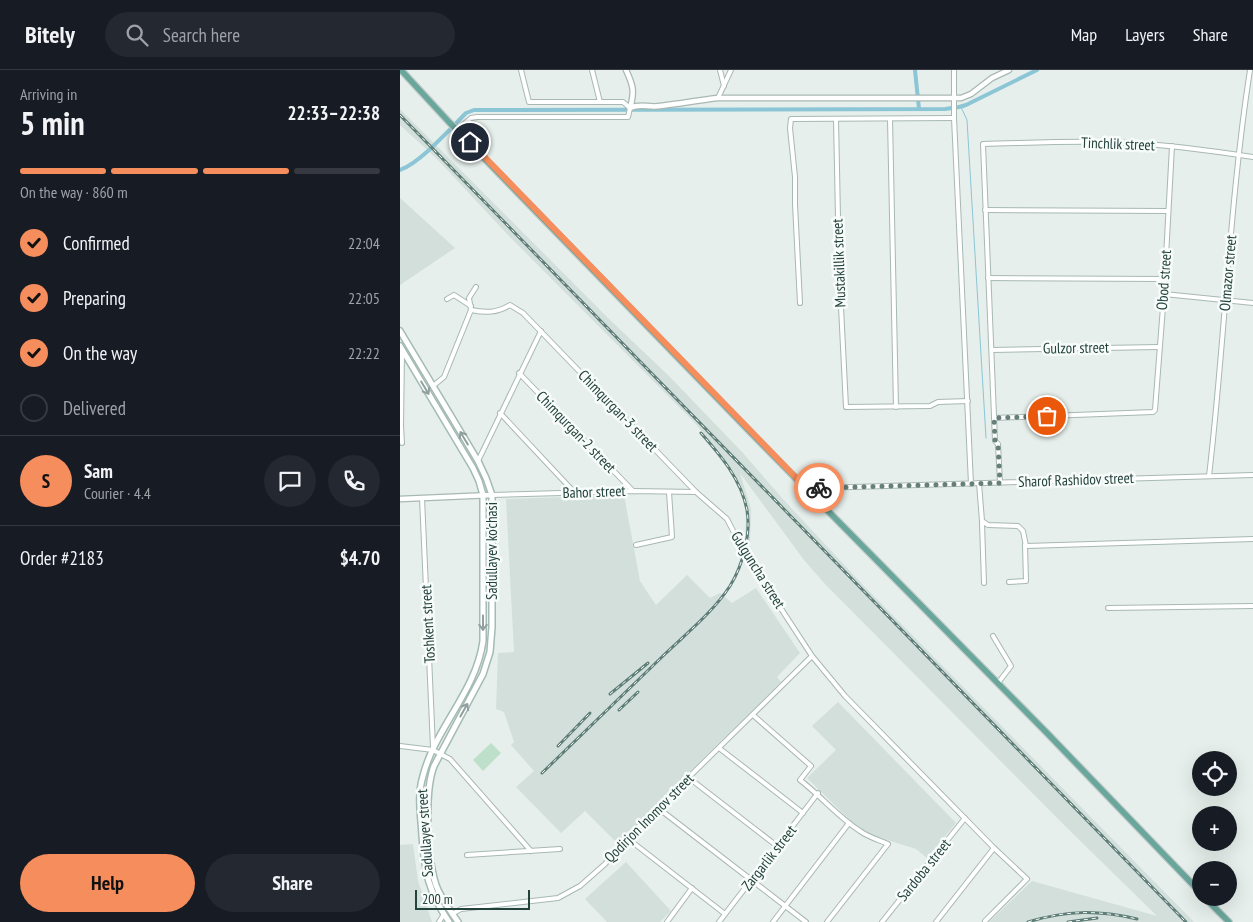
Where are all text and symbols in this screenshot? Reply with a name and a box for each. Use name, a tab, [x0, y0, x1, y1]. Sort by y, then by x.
search box	[105, 12, 455, 57]
text: Bitely	[25, 19, 75, 50]
icon: search	[123, 21, 151, 49]
text: Search here	[163, 23, 240, 47]
text: Map	[1071, 23, 1097, 46]
text: Layers	[1125, 23, 1165, 46]
text: Share	[1193, 23, 1228, 46]
text: Arriving in	[20, 84, 77, 104]
text: 22:33–22:38	[287, 101, 380, 125]
text: 5 min	[20, 102, 85, 144]
pin	[449, 121, 491, 163]
icon: home	[456, 128, 484, 156]
street label: Tinchlik street	[1081, 133, 1155, 154]
text: On the way · 860 m	[20, 182, 128, 202]
street label: Mustakillik street	[827, 218, 850, 308]
icon: check	[20, 229, 48, 257]
text: Confirmed	[63, 231, 130, 255]
text: 22:04	[348, 233, 380, 253]
street label: Olmazor street	[1215, 234, 1240, 312]
street label: Obod street	[1152, 249, 1175, 311]
icon: check	[20, 284, 48, 312]
text: Preparing	[63, 286, 126, 310]
text: 22:05	[348, 288, 380, 308]
street label: Gulzor street	[1043, 337, 1109, 358]
icon: check	[20, 339, 48, 367]
text: On the way	[63, 341, 137, 365]
text: 22:22	[348, 343, 380, 363]
street label: Chimqurgan-3 street	[574, 366, 662, 456]
one-way arrow	[421, 381, 431, 395]
street label: Chimqurgan-2 street	[532, 387, 620, 477]
pin	[1026, 395, 1068, 437]
text: Delivered	[63, 396, 126, 420]
icon: bag	[1033, 402, 1061, 430]
one-way arrow	[458, 431, 468, 445]
button: chat	[264, 455, 316, 507]
button: phone	[328, 455, 380, 507]
text: Sam	[84, 459, 113, 483]
courier	[794, 463, 844, 513]
street label: Sharof Rashidov street	[1018, 468, 1134, 491]
text: S	[42, 469, 50, 493]
icon: bike	[805, 474, 833, 502]
street label: Bahor street	[562, 481, 626, 502]
text: Courier · 4.4	[84, 483, 151, 503]
street label: Sadullayev ko'chasi	[482, 502, 501, 600]
street label: Gulguncha street	[727, 527, 790, 612]
text: Order #2183	[20, 546, 104, 570]
text: $4.70	[340, 546, 380, 570]
street label: Toshkent street	[416, 584, 439, 664]
one-way arrow	[478, 614, 488, 631]
one-way arrow	[460, 703, 469, 718]
map controls	[1192, 751, 1237, 906]
button: locate	[1192, 751, 1237, 796]
street label: Qodirjon Inomov street	[600, 769, 697, 866]
street label: Sadullayev street	[412, 788, 437, 878]
button: +	[1192, 806, 1237, 851]
street label: Zargarlik street	[737, 821, 800, 894]
street label: Sardoba street	[893, 835, 955, 905]
button: Help	[20, 854, 195, 912]
button: Share	[205, 854, 380, 912]
button: −	[1192, 861, 1237, 906]
scale bar	[415, 887, 530, 910]
text: 200 m	[422, 890, 453, 908]

